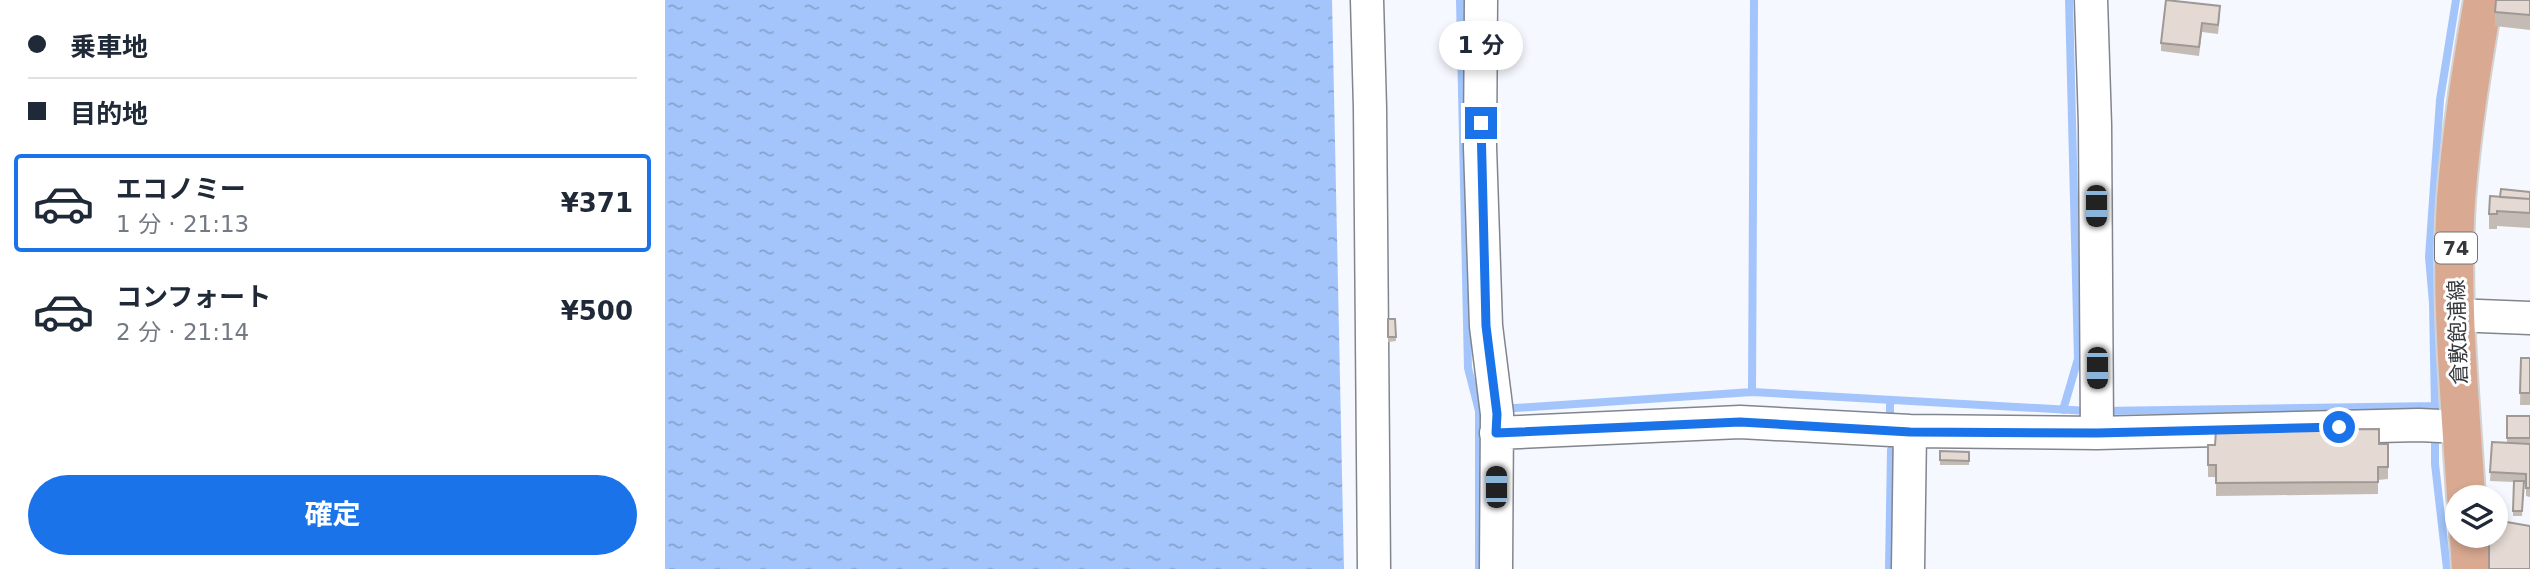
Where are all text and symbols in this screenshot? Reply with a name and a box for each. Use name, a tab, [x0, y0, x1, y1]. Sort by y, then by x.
callout: 1 分	[1439, 22, 1523, 71]
text: 乗車地	[70, 32, 148, 62]
text: 1 分	[1457, 32, 1505, 58]
text: 目的地	[70, 99, 148, 129]
route end	[1465, 107, 1497, 139]
icon: car	[32, 172, 95, 235]
text: エコノミー	[116, 174, 246, 204]
car	[2086, 185, 2107, 227]
text: ¥371	[561, 188, 633, 218]
text: 1 分 · 21:13	[116, 211, 249, 237]
road number: 74	[2435, 232, 2477, 264]
street label: 倉敷飽浦線	[2444, 279, 2472, 385]
icon: car	[32, 280, 95, 343]
text: コンフォート	[116, 282, 271, 312]
text: ¥500	[561, 296, 633, 326]
text: 2 分 · 21:14	[116, 319, 249, 345]
car	[2087, 347, 2108, 389]
route start	[2323, 411, 2355, 443]
car	[1486, 466, 1507, 508]
button: 確定	[28, 475, 637, 555]
map controls	[2445, 485, 2508, 548]
button: layers	[2445, 485, 2508, 548]

